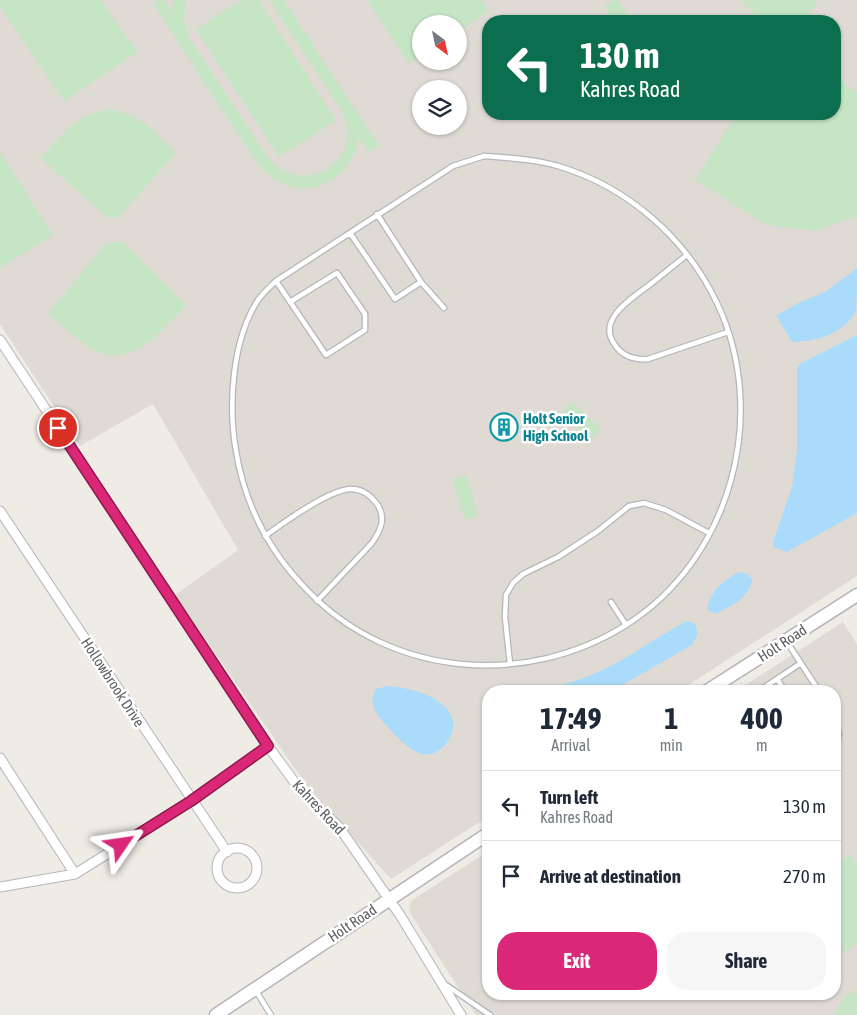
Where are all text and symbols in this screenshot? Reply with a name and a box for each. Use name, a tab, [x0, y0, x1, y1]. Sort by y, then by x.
north arrow	[412, 15, 468, 70]
map controls	[412, 15, 467, 135]
icon: left	[497, 35, 562, 100]
text: 130 m	[580, 35, 659, 75]
text: Kahres Road	[580, 76, 681, 102]
button: layers	[412, 80, 467, 135]
pin	[37, 407, 79, 449]
place label: Holt Senior High School	[523, 410, 589, 444]
building icon: Holt Senior High School	[489, 412, 519, 442]
icon: arrive	[44, 414, 72, 442]
street label: Holt Road	[754, 621, 810, 665]
street label: Hollowbrook Drive	[78, 634, 148, 730]
text: 17:49	[540, 701, 602, 735]
text: 1	[664, 701, 678, 735]
text: 400	[741, 701, 783, 735]
text: Arrival	[551, 736, 590, 754]
text: min	[660, 736, 683, 754]
text: m	[756, 736, 768, 754]
street label: Kahres Road	[289, 776, 349, 838]
text: Turn left	[540, 786, 598, 808]
icon: left	[497, 792, 525, 820]
text: 130 m	[783, 795, 826, 817]
text: Kahres Road	[540, 808, 613, 826]
position arrow	[94, 818, 146, 870]
icon: arrive	[497, 862, 525, 890]
text: Arrive at destination	[540, 865, 681, 887]
text: 270 m	[783, 865, 826, 887]
street label: Holt Road	[325, 901, 379, 945]
button: Exit	[497, 932, 657, 990]
button: Share	[667, 932, 826, 990]

